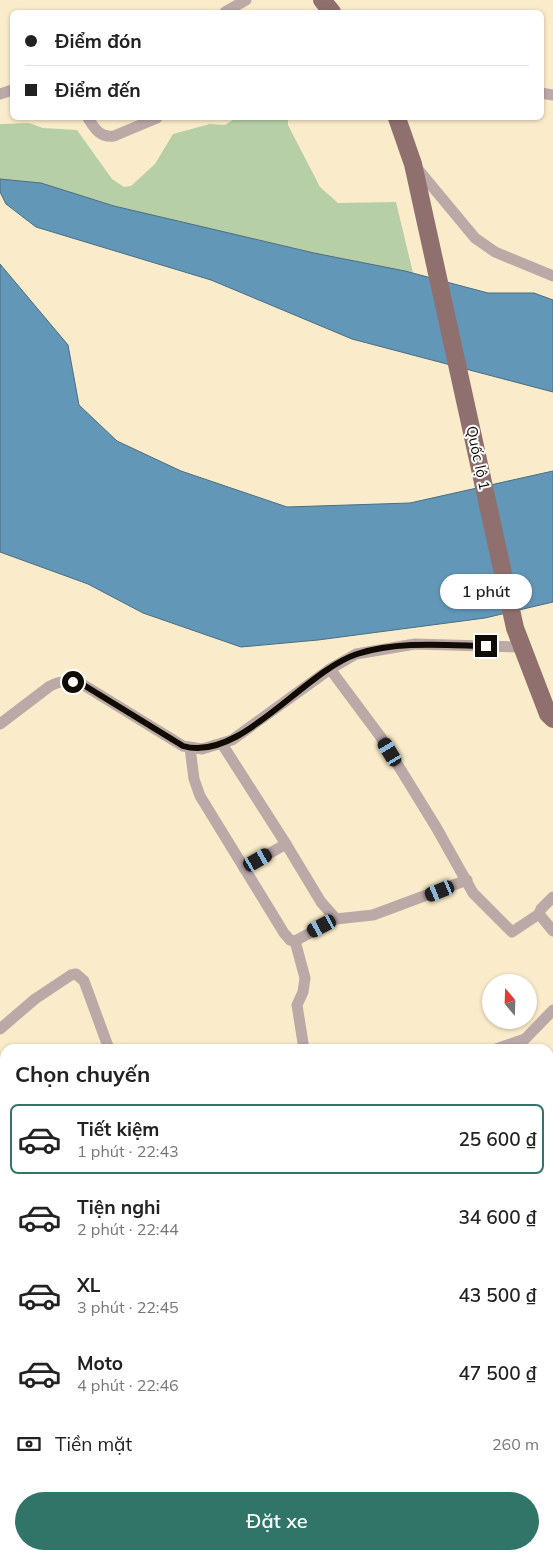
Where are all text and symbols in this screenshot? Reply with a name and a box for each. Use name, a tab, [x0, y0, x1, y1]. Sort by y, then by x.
text: Điểm đón	[55, 29, 142, 53]
text: Điểm đến	[55, 78, 141, 102]
street label: Quốc lộ 1	[462, 424, 495, 492]
callout: 1 phút	[440, 574, 532, 608]
text: 1 phút	[462, 581, 510, 601]
route end	[475, 635, 497, 657]
route start	[62, 671, 84, 693]
car	[375, 735, 404, 769]
car	[241, 846, 274, 874]
car	[423, 878, 456, 904]
car	[305, 912, 338, 940]
north arrow	[482, 974, 538, 1029]
map controls	[482, 974, 537, 1029]
text: Chọn chuyến	[15, 1060, 150, 1088]
icon: car	[17, 1117, 62, 1162]
text: Tiết kiệm	[77, 1117, 159, 1141]
text: 25 600 ₫	[458, 1127, 537, 1151]
text: 1 phút · 22:43	[77, 1141, 179, 1161]
icon: car	[17, 1195, 62, 1240]
text: Tiện nghi	[77, 1195, 161, 1219]
text: 34 600 ₫	[458, 1205, 537, 1229]
text: 2 phút · 22:44	[77, 1219, 179, 1239]
icon: car	[17, 1273, 62, 1318]
text: XL	[77, 1273, 100, 1297]
text: 43 500 ₫	[458, 1283, 537, 1307]
text: 3 phút · 22:45	[77, 1297, 179, 1317]
icon: car	[17, 1351, 62, 1396]
text: Moto	[77, 1351, 123, 1375]
text: 47 500 ₫	[458, 1361, 537, 1385]
text: 4 phút · 22:46	[77, 1375, 179, 1395]
icon: cash	[15, 1430, 43, 1458]
text: Tiền mặt	[55, 1432, 132, 1456]
text: 260 m	[492, 1434, 539, 1454]
button: Đặt xe	[15, 1492, 539, 1550]

